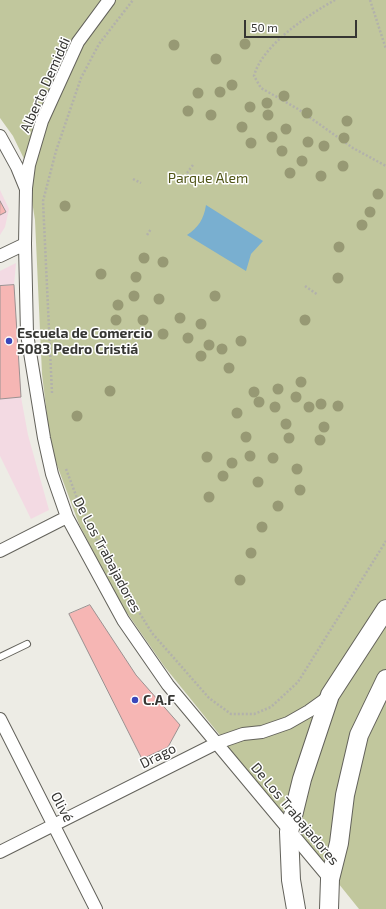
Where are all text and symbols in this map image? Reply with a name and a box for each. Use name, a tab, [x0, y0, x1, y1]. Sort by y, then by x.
scale bar	[246, 12, 359, 38]
text: 50 m	[251, 20, 278, 34]
street label: Alberto Demiddi	[16, 35, 74, 135]
park label: Parque Alem	[168, 170, 248, 186]
place label: Escuela de Comercio 5083 Pedro Cristiá	[17, 325, 153, 358]
marker: Escuela de Comercio 5083 Pedro Cristiá	[4, 336, 14, 346]
street label: De Los Trabajadores	[69, 494, 145, 616]
place label: C.A.F	[143, 692, 175, 708]
marker: C.A.F	[130, 695, 140, 705]
street label: Drago	[137, 740, 179, 772]
street label: De Los Trabajadores	[247, 759, 343, 869]
street label: Olivé	[47, 789, 77, 825]

